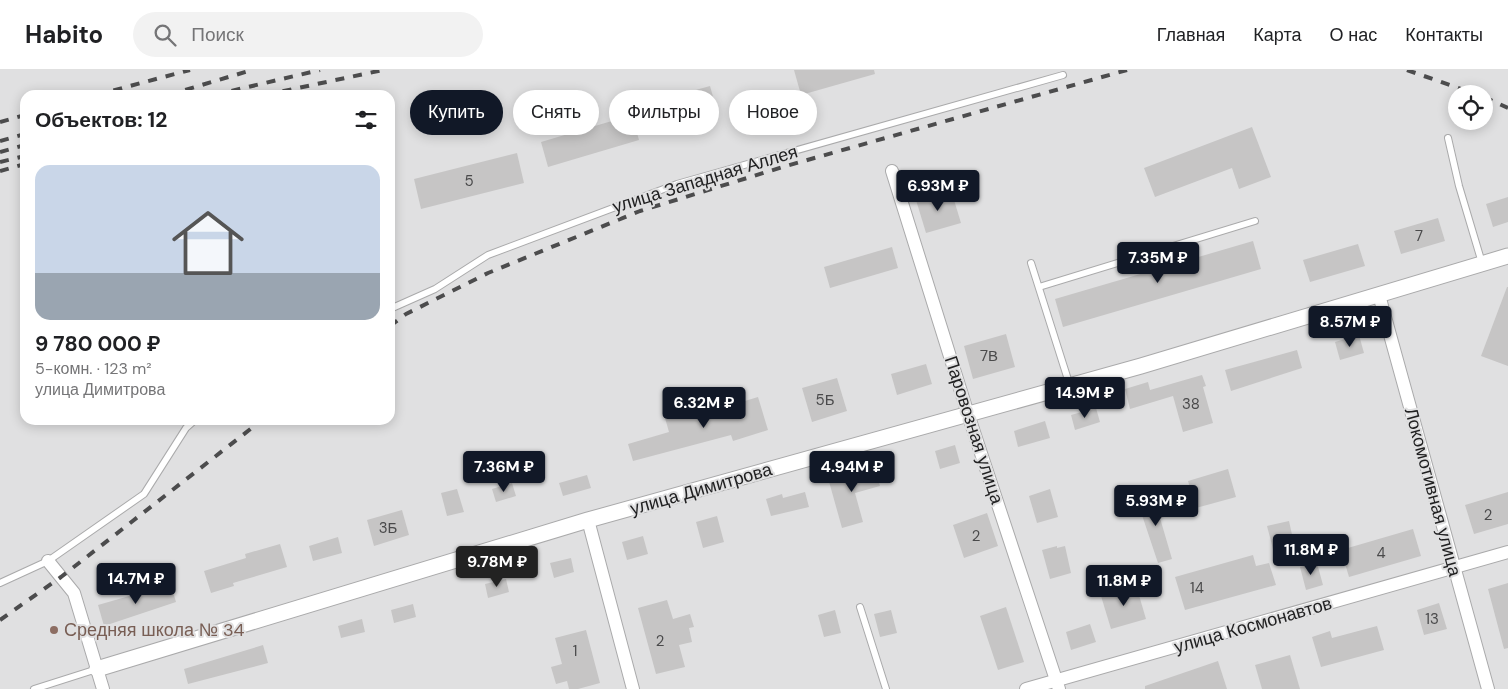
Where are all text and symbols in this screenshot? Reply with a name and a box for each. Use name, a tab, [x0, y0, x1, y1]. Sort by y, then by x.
search box	[133, 12, 483, 57]
text: Habito	[25, 19, 103, 50]
icon: search	[151, 21, 179, 49]
text: Поиск	[191, 22, 244, 47]
text: Главная	[1157, 23, 1225, 47]
text: Карта	[1253, 23, 1302, 47]
text: О нас	[1330, 23, 1377, 47]
text: Контакты	[1405, 23, 1483, 47]
map controls	[1448, 85, 1493, 130]
button: locate	[1448, 85, 1493, 130]
chip: Купить	[410, 90, 503, 135]
chip: Снять	[513, 90, 599, 135]
chip: Фильтры	[609, 90, 719, 135]
chip: Новое	[729, 90, 817, 135]
text: Объектов: 12	[35, 106, 167, 134]
icon: filters	[352, 106, 380, 134]
street label: улица Западная Аллея	[609, 139, 801, 219]
pin: 6.93M ₽	[892, 170, 984, 212]
house number: 5	[464, 171, 474, 191]
text: 6.93M ₽	[907, 175, 969, 196]
icon: home	[163, 198, 253, 288]
house number: 7	[1415, 226, 1423, 246]
pin: 7.35M ₽	[1112, 242, 1204, 284]
text: 7.35M ₽	[1128, 247, 1188, 268]
pin: 8.57M ₽	[1304, 306, 1396, 348]
text: 8.57M ₽	[1320, 311, 1381, 332]
text: 9 780 000 ₽	[35, 330, 160, 358]
house number: 7В	[980, 346, 998, 366]
street label: Паровозная улица	[939, 353, 1010, 508]
text: 5-комн. · 123 m²	[35, 358, 152, 379]
pin: 14.9M ₽	[1039, 376, 1131, 419]
text: улица Димитрова	[35, 379, 165, 400]
text: 14.9M ₽	[1056, 382, 1114, 403]
pin: 6.32M ₽	[658, 386, 750, 429]
house number: 5Б	[816, 390, 835, 410]
text: 6.32M ₽	[674, 392, 734, 413]
house number: 38	[1182, 394, 1200, 414]
street label: Локомотивная улица	[1399, 405, 1467, 580]
pin: 7.36M ₽	[458, 450, 550, 493]
pin: 4.94M ₽	[806, 450, 898, 493]
text: 7.36M ₽	[474, 456, 534, 477]
text: 4.94M ₽	[821, 456, 883, 477]
street label: улица Димитрова	[627, 457, 776, 521]
pin: 5.93M ₽	[1110, 484, 1202, 527]
text: 5.93M ₽	[1125, 490, 1187, 511]
house number: 2	[1484, 505, 1492, 525]
house number: 3Б	[379, 518, 398, 538]
house number: 2	[972, 526, 980, 546]
pin: 11.8M ₽	[1265, 534, 1357, 576]
text: 11.8M ₽	[1284, 539, 1338, 560]
house number: 4	[1376, 543, 1386, 563]
pin: 9.78M ₽	[451, 546, 543, 588]
text: 9.78M ₽	[467, 551, 527, 572]
pin: 14.7M ₽	[90, 562, 182, 605]
pin: 11.8M ₽	[1078, 564, 1170, 607]
text: 14.7M ₽	[108, 568, 164, 589]
text: 11.8M ₽	[1097, 570, 1151, 591]
house number: 14	[1190, 578, 1204, 598]
street label: улица Космонавтов	[1171, 591, 1335, 659]
house number: 13	[1425, 609, 1439, 629]
place label: Средняя школа № 34	[64, 618, 245, 642]
marker: Средняя школа № 34	[48, 624, 60, 636]
house number: 2	[656, 631, 664, 651]
house number: 1	[573, 641, 577, 661]

